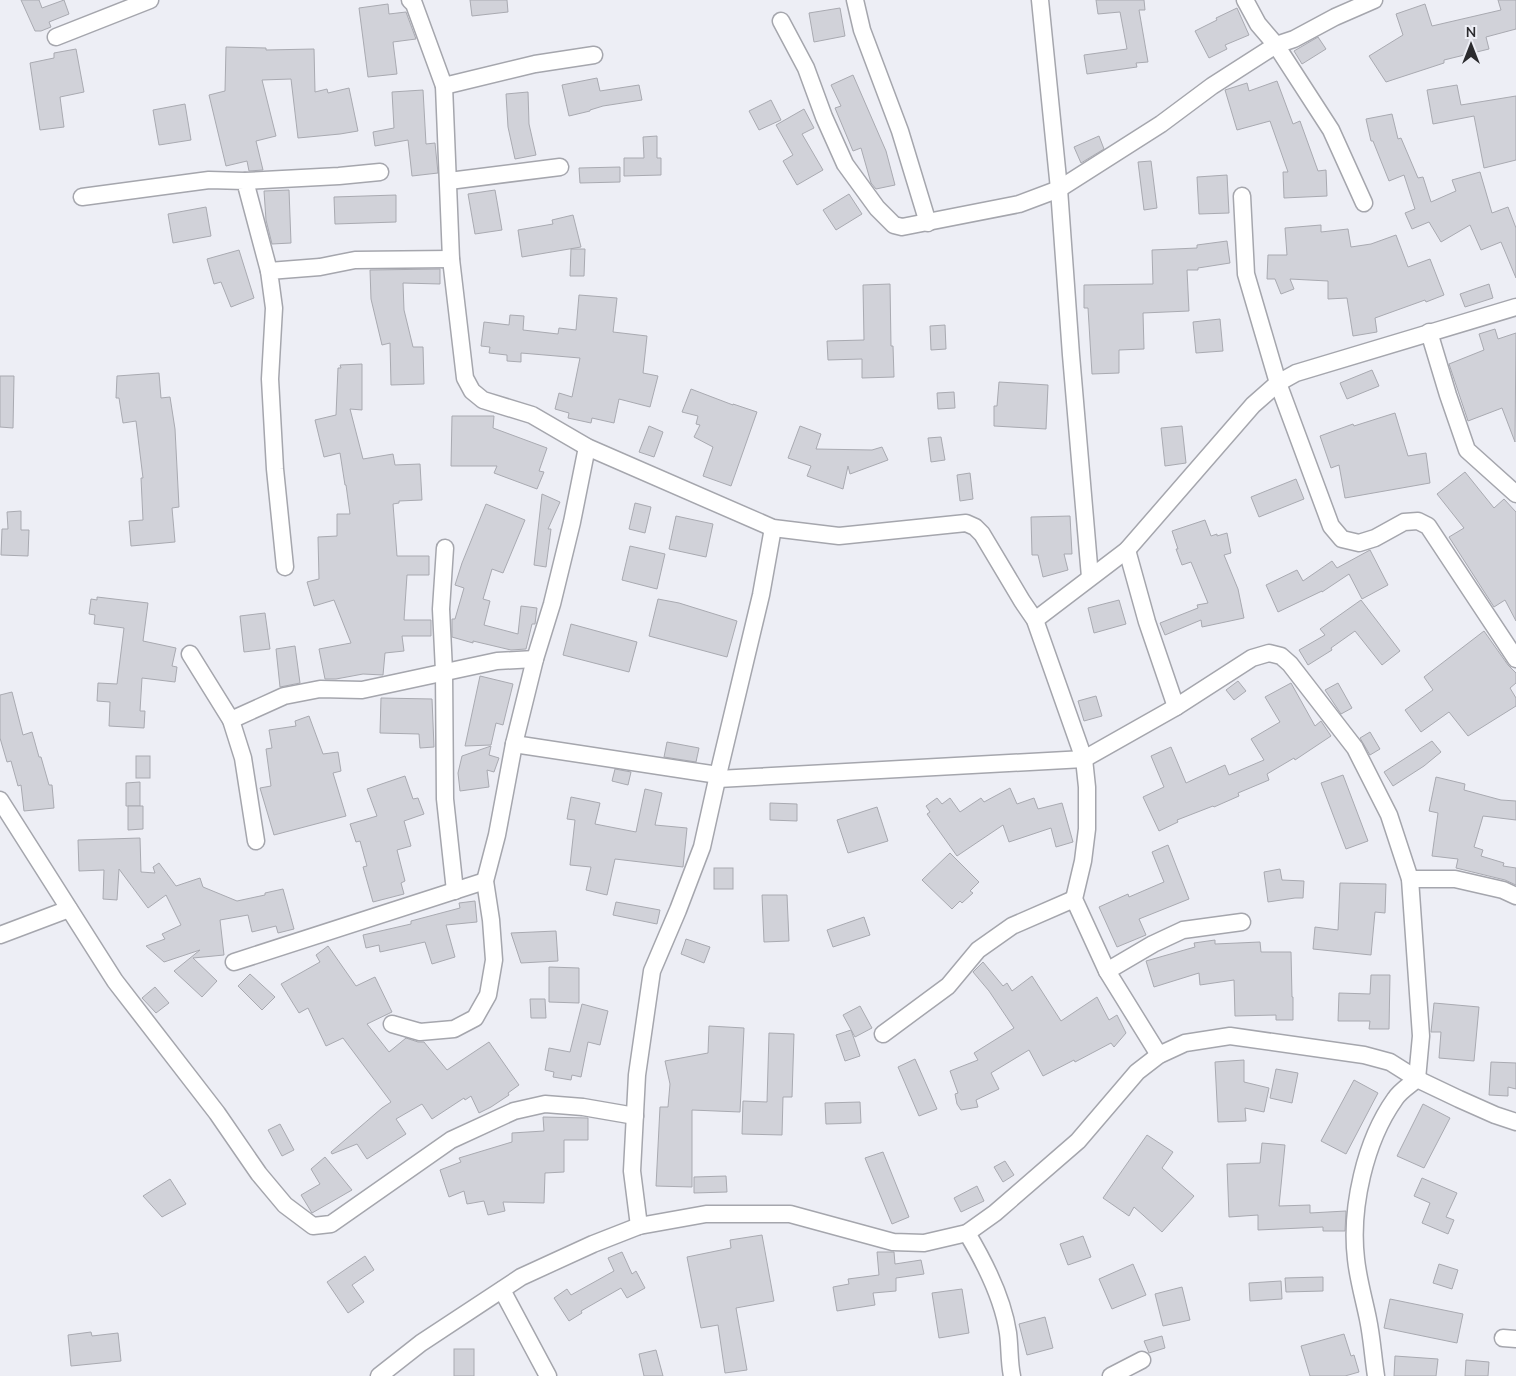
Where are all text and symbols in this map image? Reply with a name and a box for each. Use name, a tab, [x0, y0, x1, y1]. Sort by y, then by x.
north arrow	[1446, 20, 1496, 70]
text: N	[1466, 23, 1476, 42]

